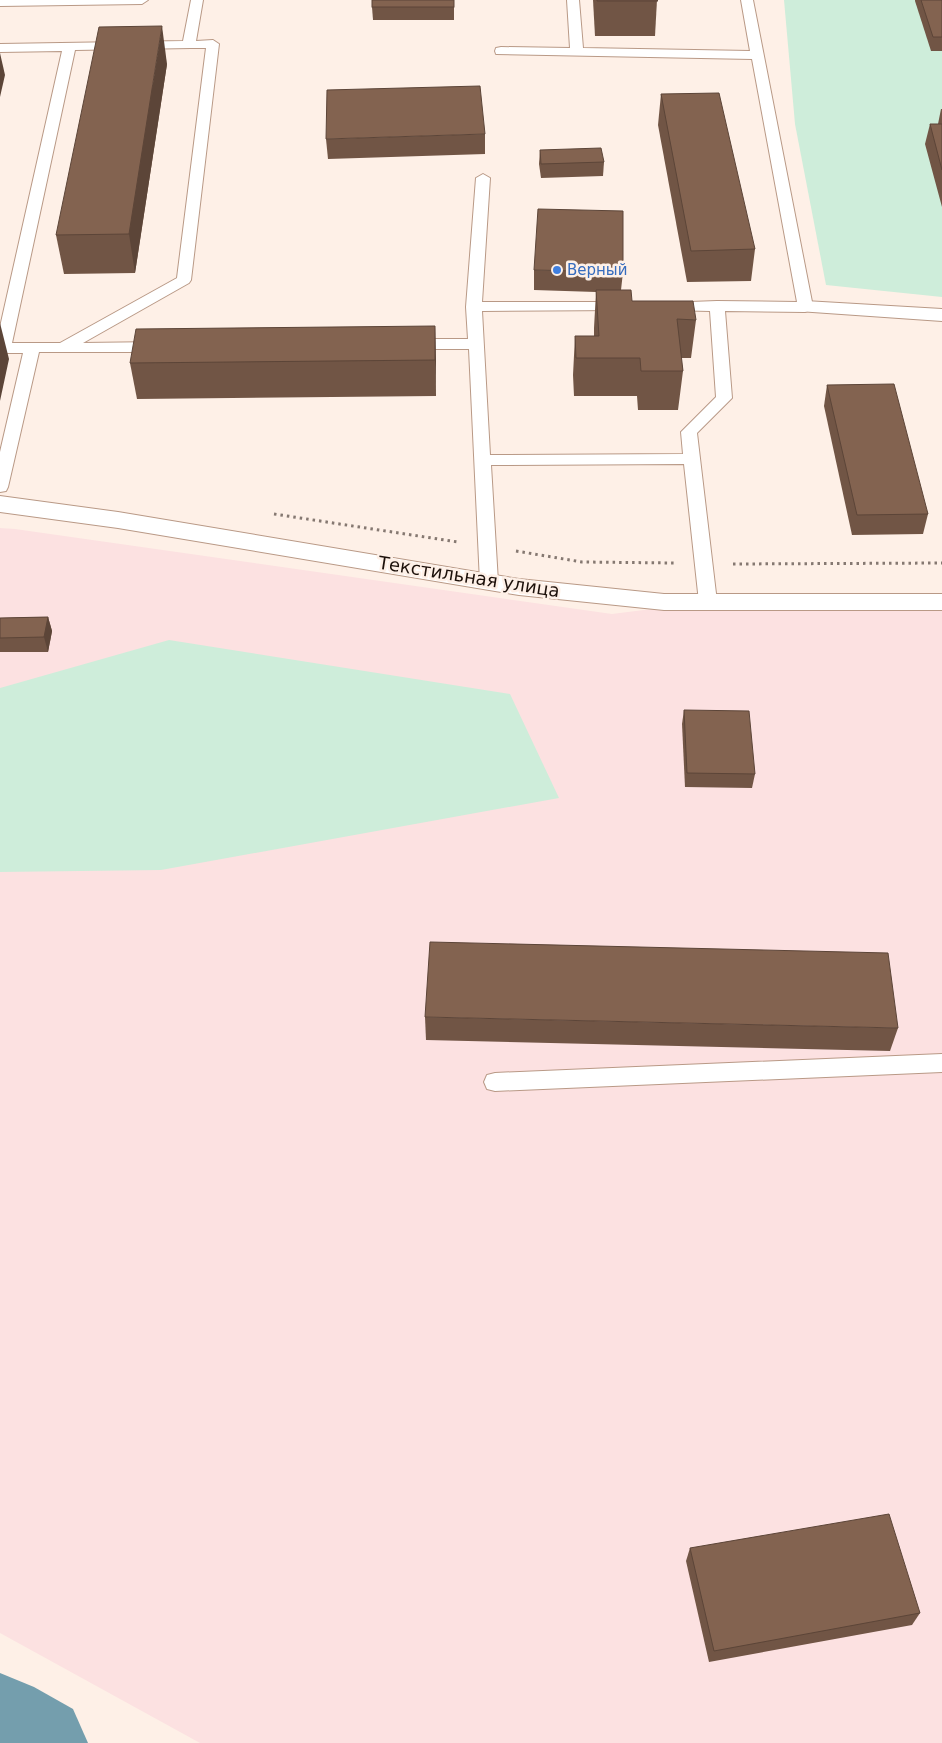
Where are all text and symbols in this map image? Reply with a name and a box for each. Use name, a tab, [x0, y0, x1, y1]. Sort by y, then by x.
place label: Верный	[567, 261, 627, 279]
marker: Верный	[551, 264, 563, 276]
street label: Текстильная улица	[376, 552, 561, 601]

